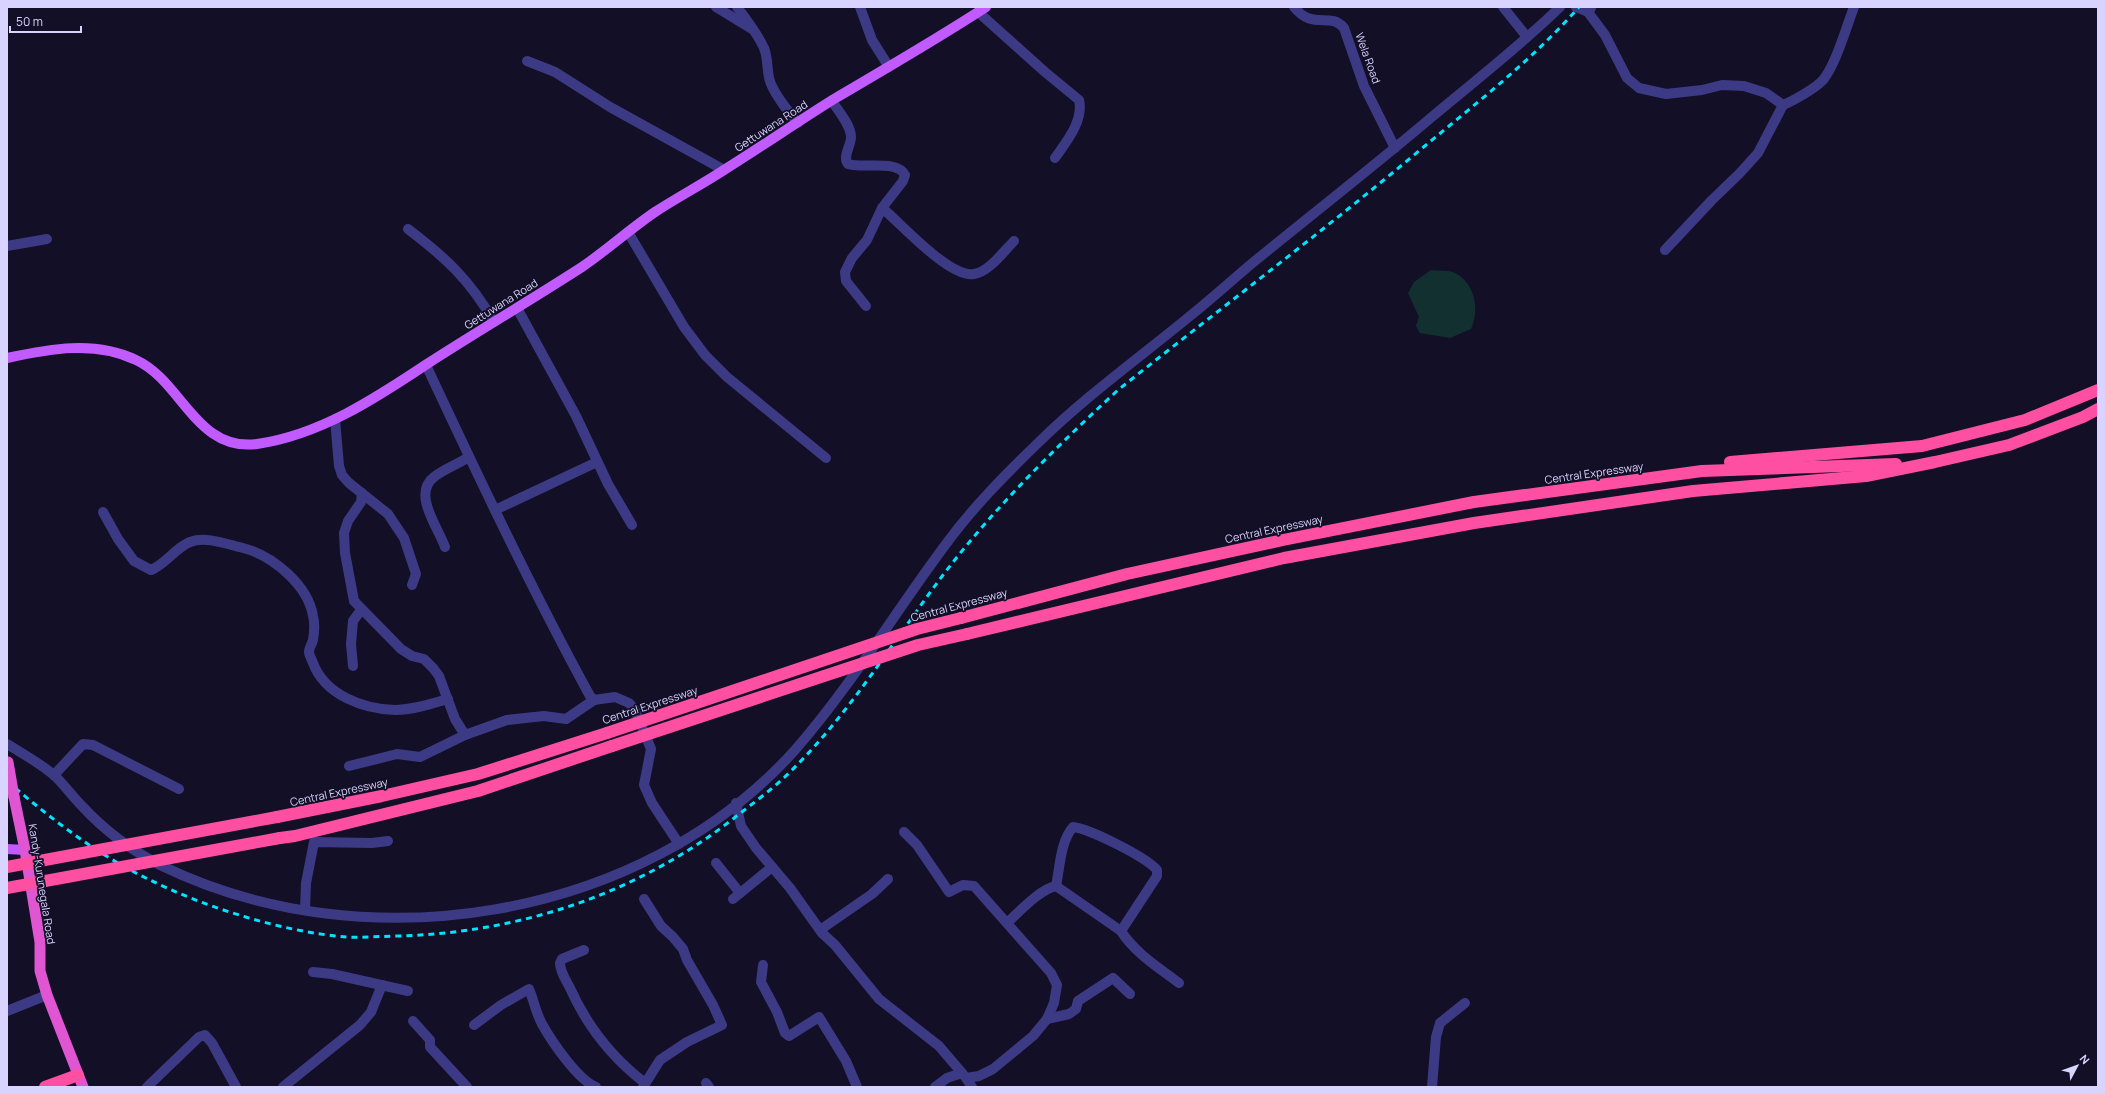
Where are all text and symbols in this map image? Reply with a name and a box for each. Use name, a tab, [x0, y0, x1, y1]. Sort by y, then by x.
scale bar	[10, 8, 81, 34]
text: 50 m	[16, 13, 43, 30]
street label: Wela Road	[1352, 30, 1385, 85]
street label: Gettuwana Road	[731, 96, 810, 155]
street label: Gettuwana Road	[461, 275, 540, 332]
street label: Central Expressway	[1544, 458, 1644, 487]
street label: Central Expressway	[1224, 511, 1324, 546]
street label: Central Expressway	[909, 584, 1009, 625]
street label: Central Expressway	[600, 682, 700, 727]
street label: Central Expressway	[289, 774, 389, 809]
street label: Kandy-Kurunegala Road	[26, 823, 59, 945]
north arrow	[2057, 1046, 2097, 1086]
text: N	[2077, 1051, 2093, 1067]

